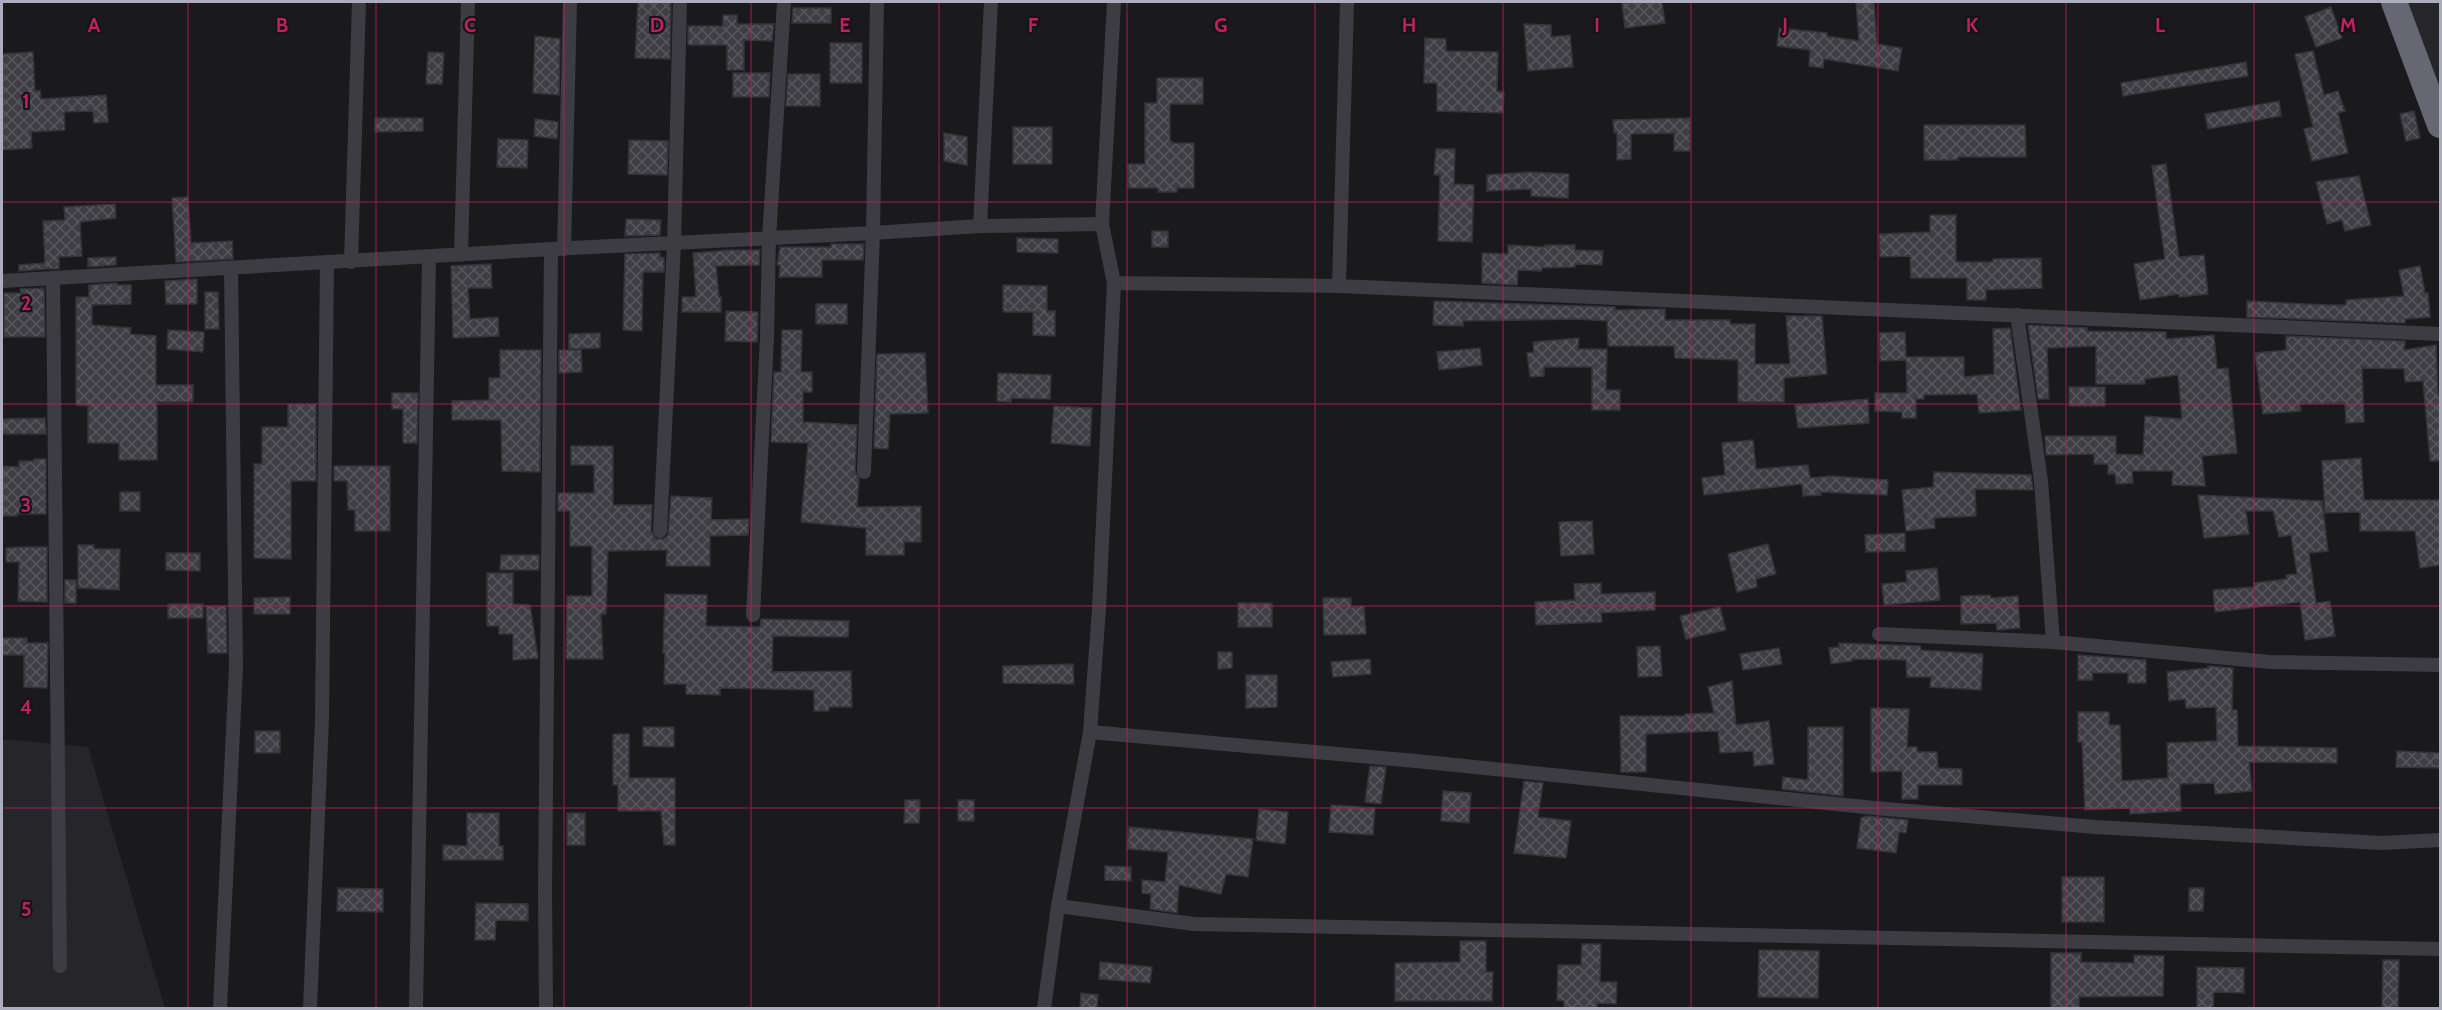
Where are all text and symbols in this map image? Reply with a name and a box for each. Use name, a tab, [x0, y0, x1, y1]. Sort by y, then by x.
text: A	[88, 13, 101, 37]
text: B	[276, 13, 288, 37]
text: C	[464, 13, 476, 37]
text: D	[650, 13, 664, 37]
text: E	[839, 13, 851, 37]
text: F	[1028, 13, 1039, 37]
text: G	[1214, 13, 1228, 37]
text: H	[1402, 13, 1416, 37]
text: I	[1594, 13, 1600, 37]
text: J	[1781, 13, 1788, 37]
text: K	[1966, 13, 1979, 37]
text: L	[2155, 13, 2165, 37]
text: M	[2340, 13, 2356, 37]
text: 1	[22, 89, 30, 113]
text: 2	[21, 291, 31, 315]
text: 3	[21, 493, 31, 517]
text: 4	[20, 695, 32, 719]
text: 5	[21, 897, 31, 921]

